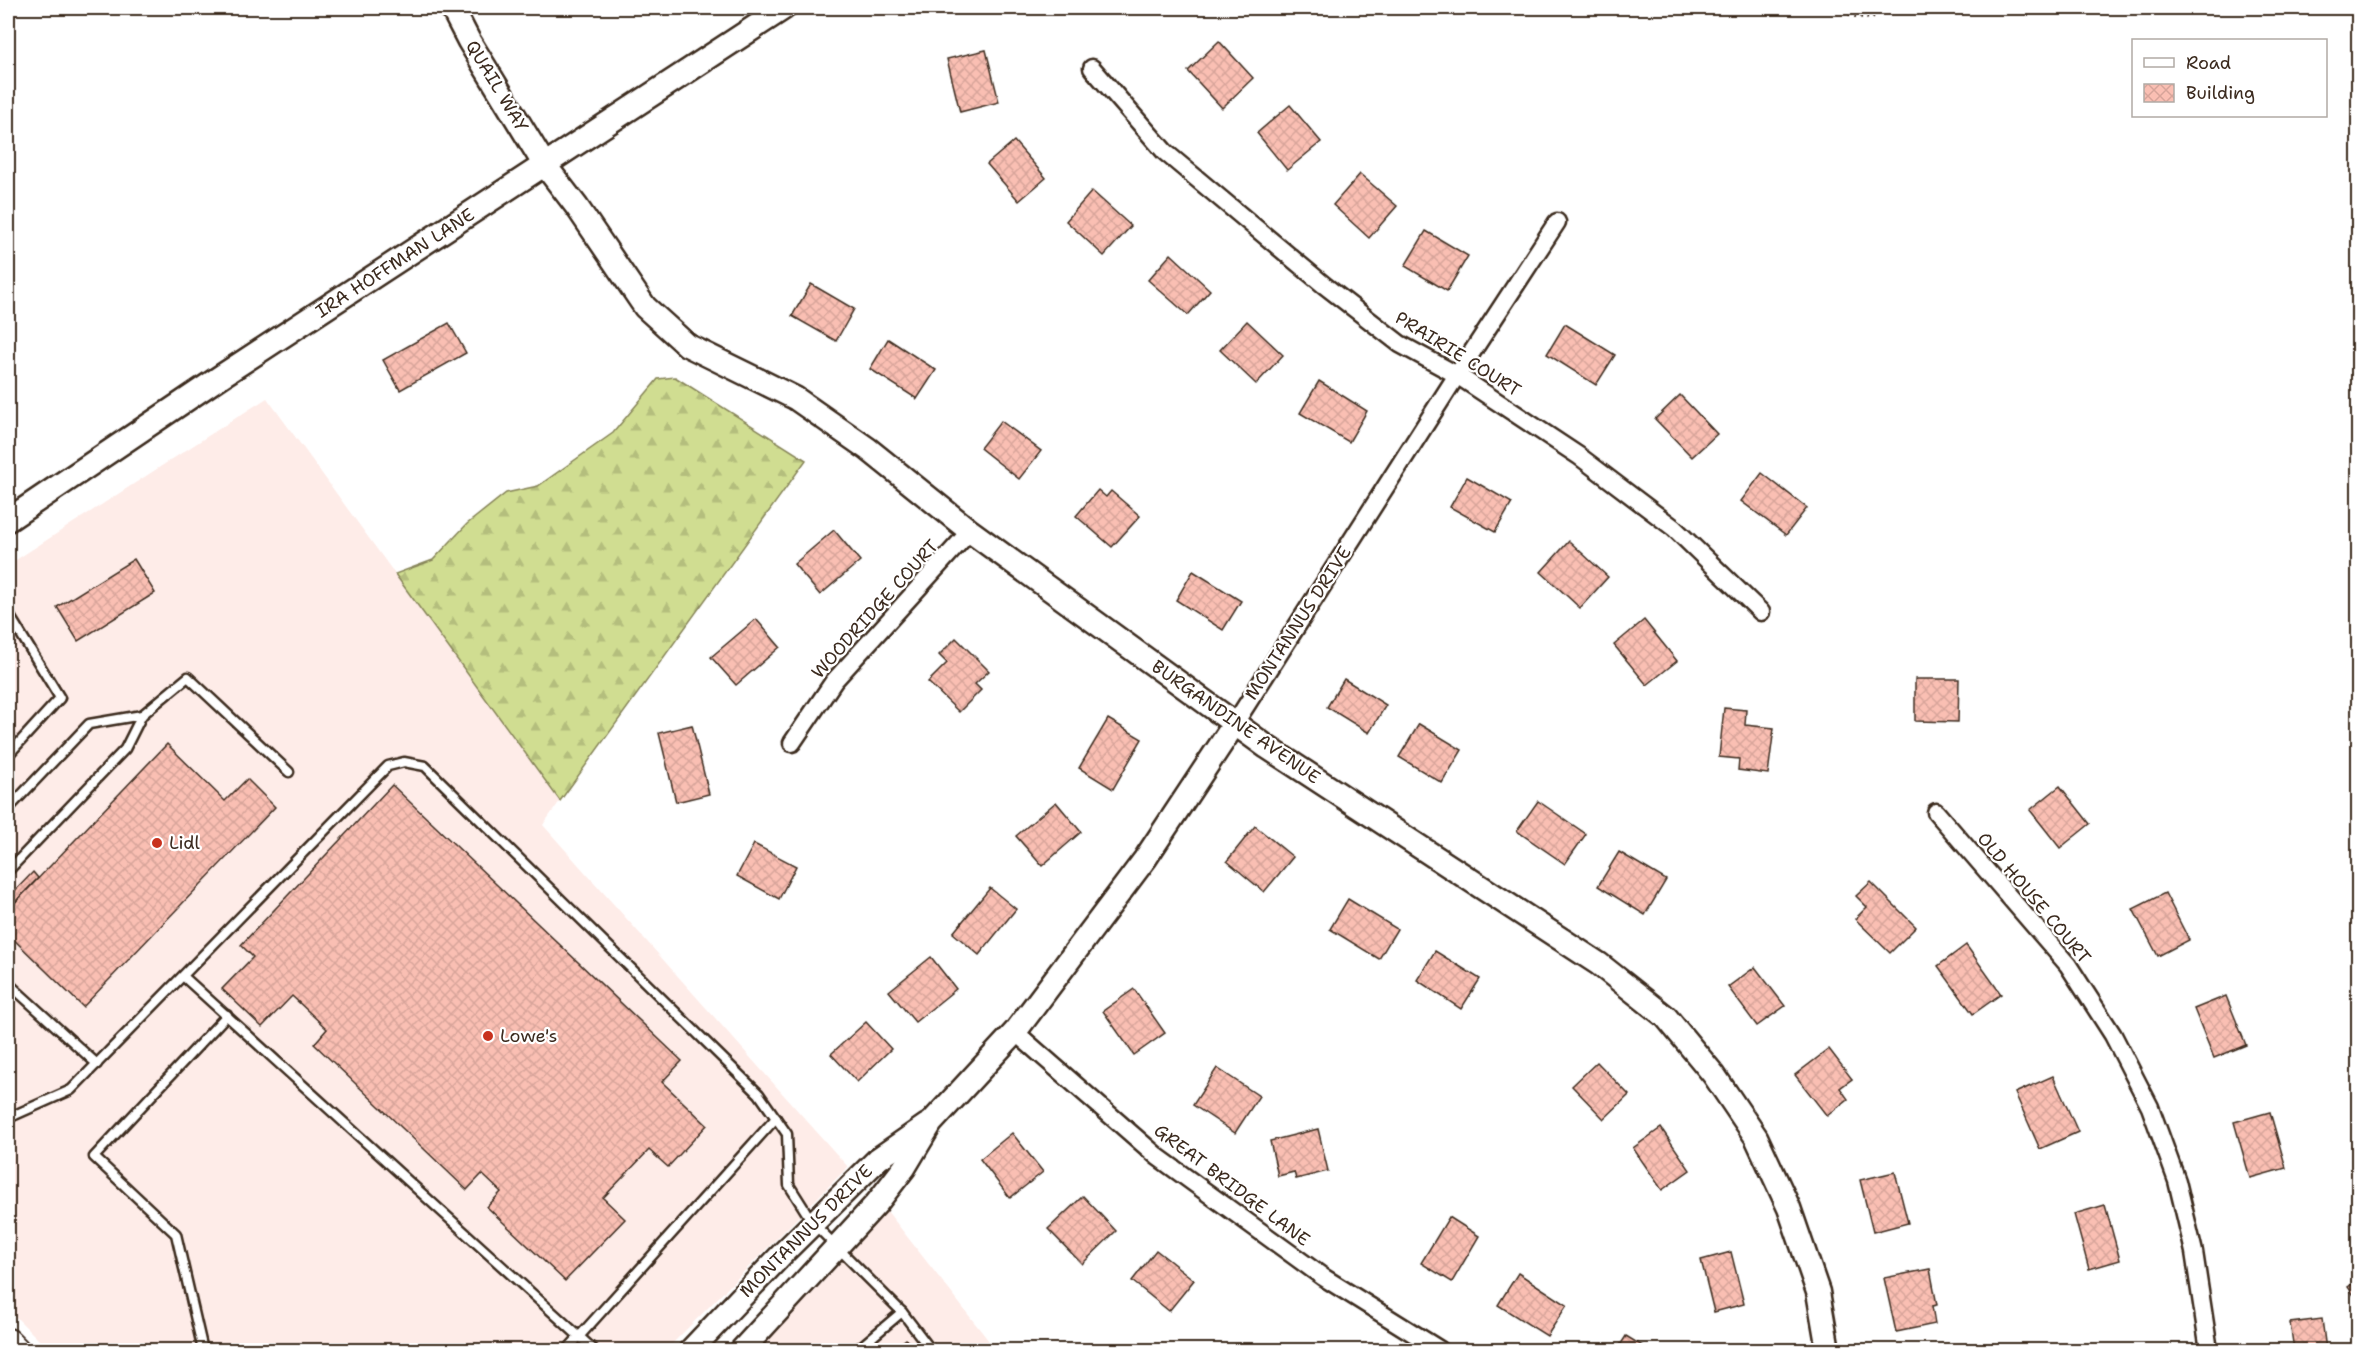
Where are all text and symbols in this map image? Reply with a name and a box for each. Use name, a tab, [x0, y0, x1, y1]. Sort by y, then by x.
street label: QUAIL WAY	[460, 36, 534, 136]
legend	[2132, 39, 2327, 117]
text: Road	[2186, 51, 2231, 75]
text: Building	[2186, 81, 2255, 105]
street label: IRA HOFFMAN LANE	[311, 203, 479, 323]
street label: PRAIRIE COURT	[1391, 306, 1525, 402]
street label: WOODRIDGE COURT	[806, 534, 944, 684]
street label: MONTANNUS DRIVE	[1239, 541, 1357, 705]
street label: BURGANDINE AVENUE	[1147, 655, 1325, 789]
street label: OLD HOUSE COURT	[1972, 827, 2096, 969]
place label: Lidl	[169, 831, 201, 855]
marker: Lidl	[150, 836, 164, 850]
place label: Lowe's	[500, 1024, 557, 1048]
marker: Lowe's	[481, 1029, 495, 1043]
street label: GREAT BRIDGE LANE	[1149, 1118, 1315, 1252]
street label: MONTANNUS DRIVE	[734, 1159, 878, 1303]

